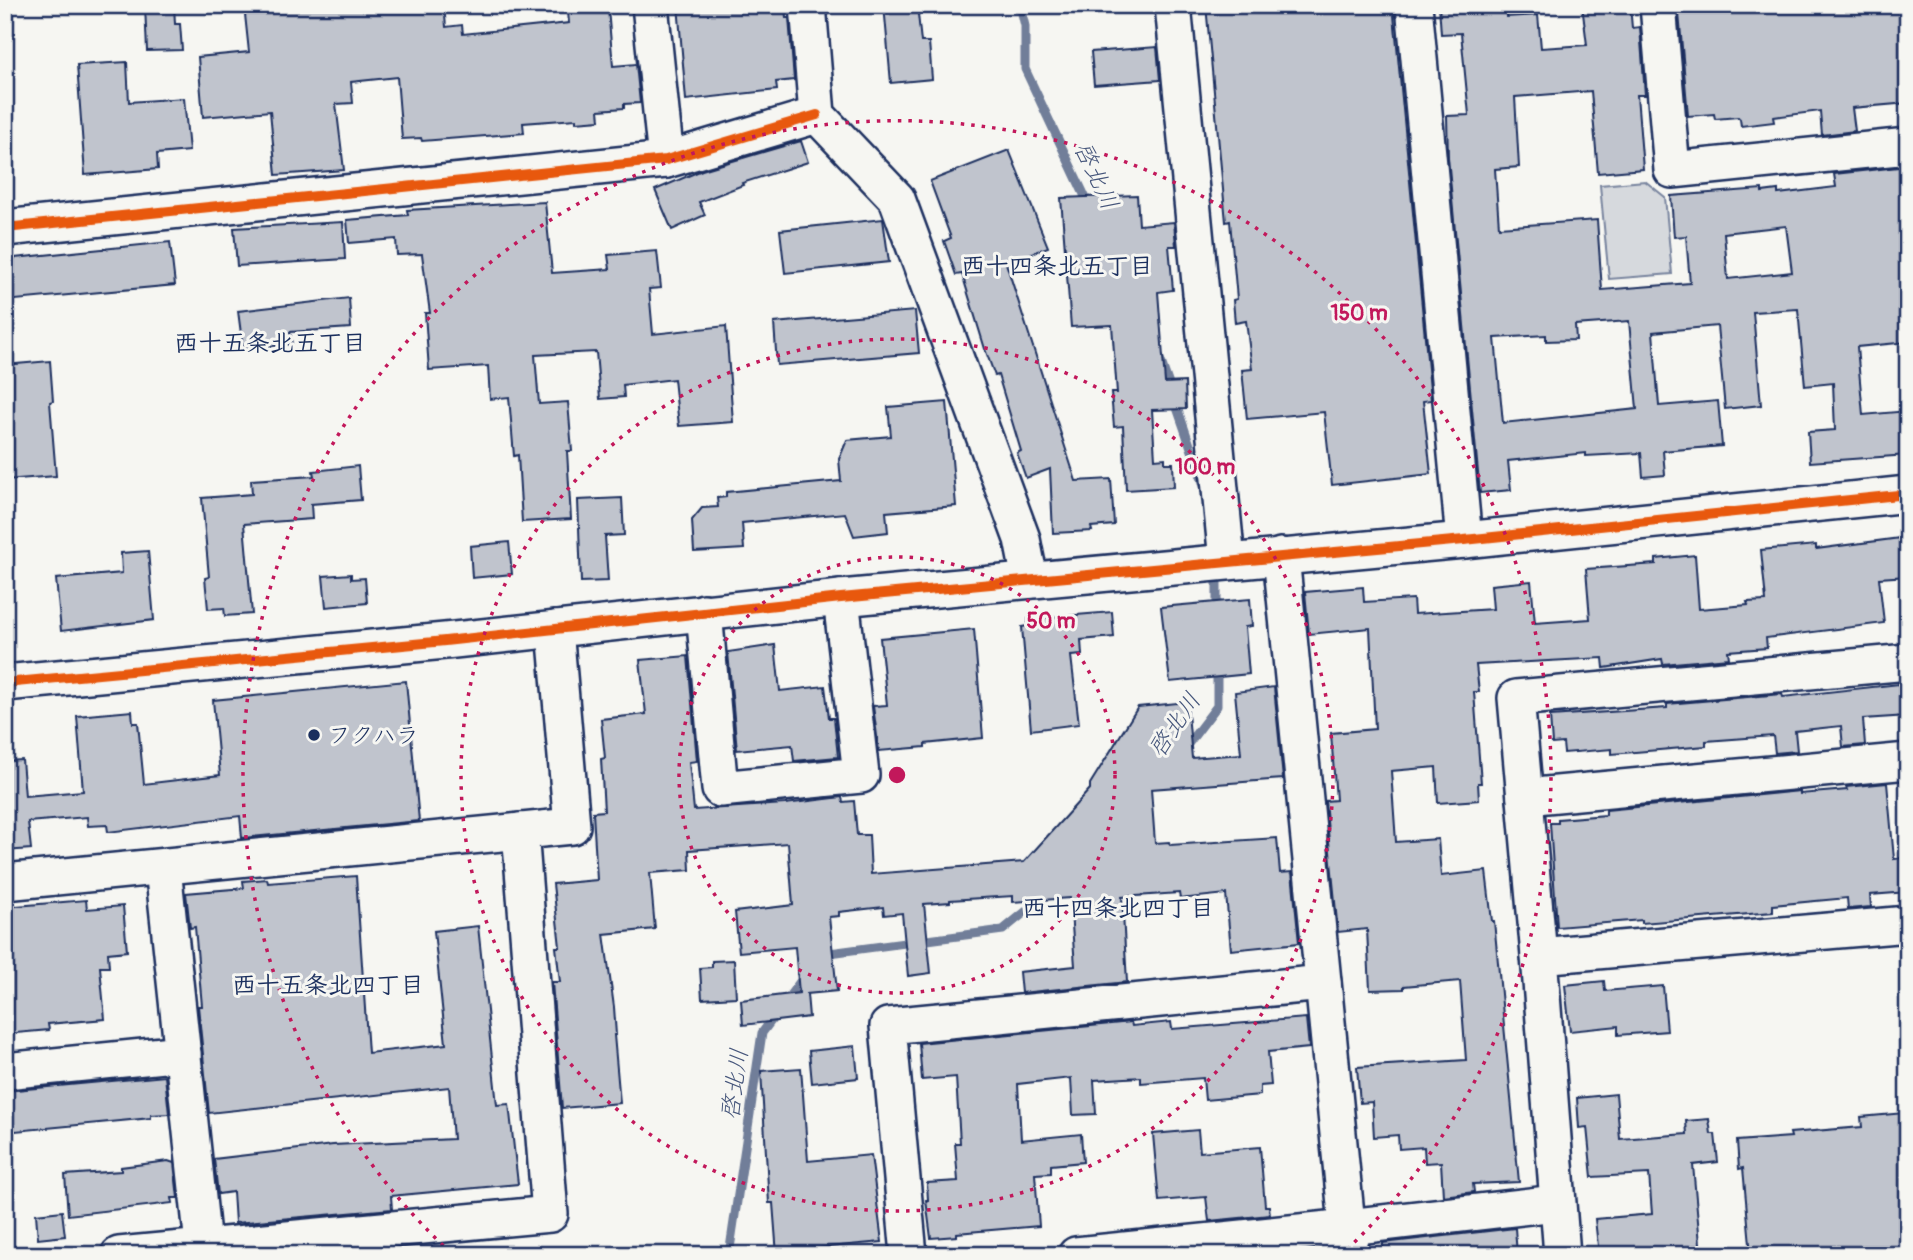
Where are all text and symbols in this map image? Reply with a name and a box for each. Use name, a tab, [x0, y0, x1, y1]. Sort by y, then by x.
water label: 啓北川	[1068, 137, 1124, 215]
district label: 西十四条北五丁目	[961, 252, 1153, 281]
text: 150 m	[1330, 300, 1388, 327]
district label: 西十五条北五丁目	[174, 329, 366, 358]
text: 100 m	[1175, 454, 1235, 481]
text: 50 m	[1027, 608, 1076, 635]
water label: 啓北川	[1143, 687, 1207, 763]
place label: フクハラ	[328, 721, 419, 750]
marker: フクハラ	[306, 727, 322, 743]
centre of rings	[885, 763, 909, 787]
district label: 西十四条北四丁目	[1022, 894, 1214, 923]
district label: 西十五条北四丁目	[232, 971, 424, 1000]
water label: 啓北川	[716, 1046, 754, 1122]

